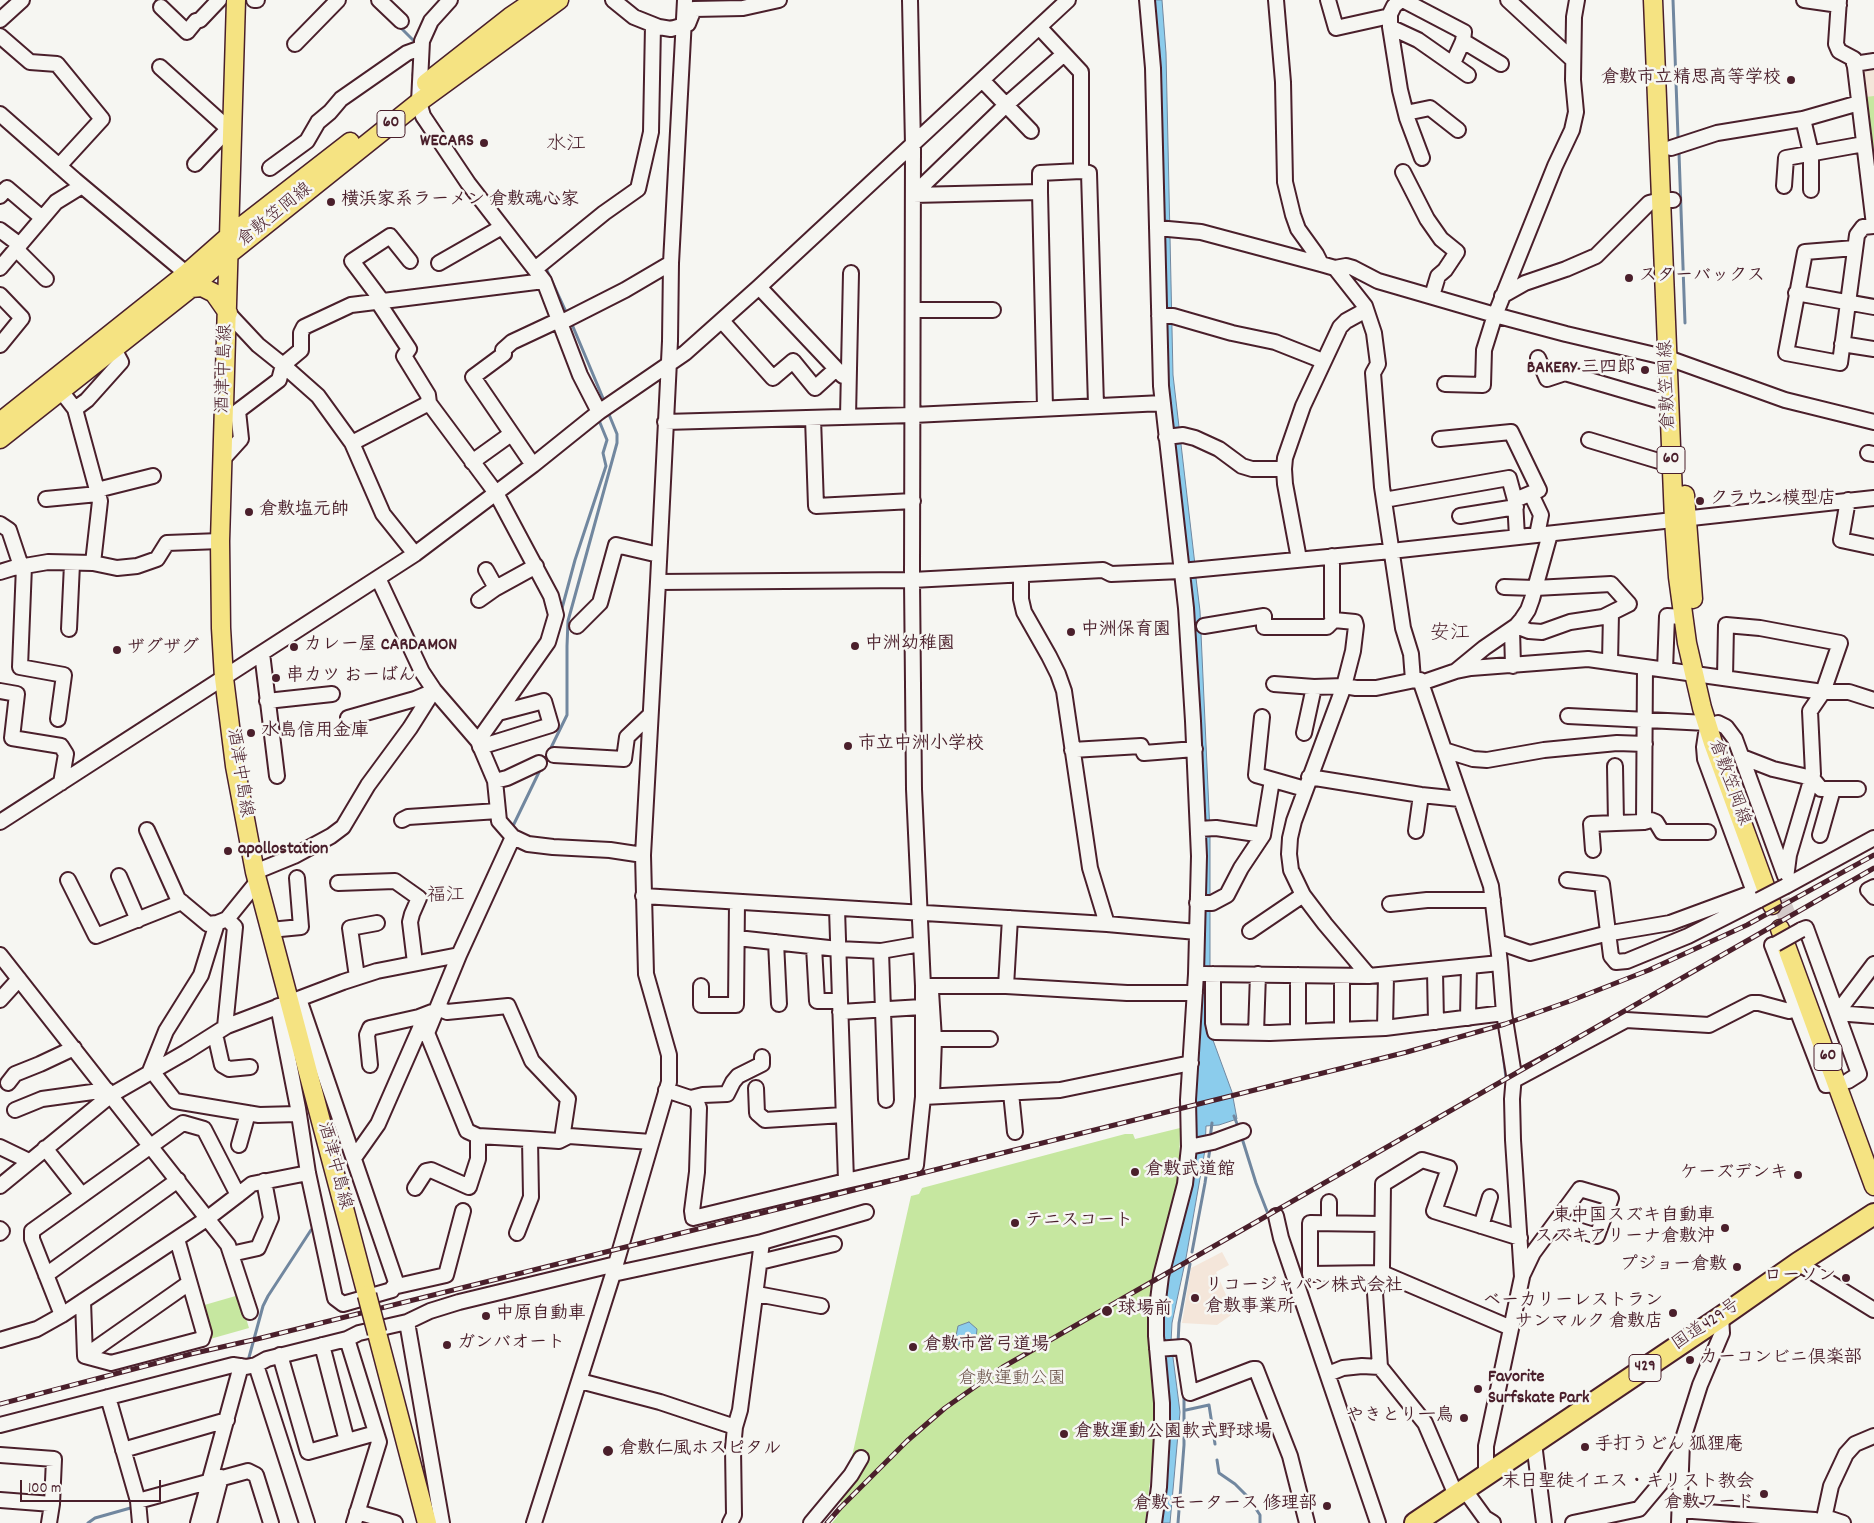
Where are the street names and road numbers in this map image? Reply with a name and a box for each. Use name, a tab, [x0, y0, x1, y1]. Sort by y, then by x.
road number: 60	[377, 110, 405, 138]
street label: 倉敷笠岡線	[234, 179, 318, 253]
street label: 酒津中島線	[214, 324, 238, 414]
street label: 倉敷笠岡線	[1657, 340, 1681, 430]
road number: 60	[1657, 446, 1685, 474]
street label: 酒津中島線	[220, 727, 256, 819]
street label: 倉敷笠岡線	[1702, 737, 1754, 829]
road number: 60	[1814, 1044, 1842, 1070]
street label: 酒津中島線	[311, 1120, 355, 1212]
street label: 国道429号	[1669, 1295, 1745, 1357]
road number: 429	[1629, 1355, 1661, 1382]

